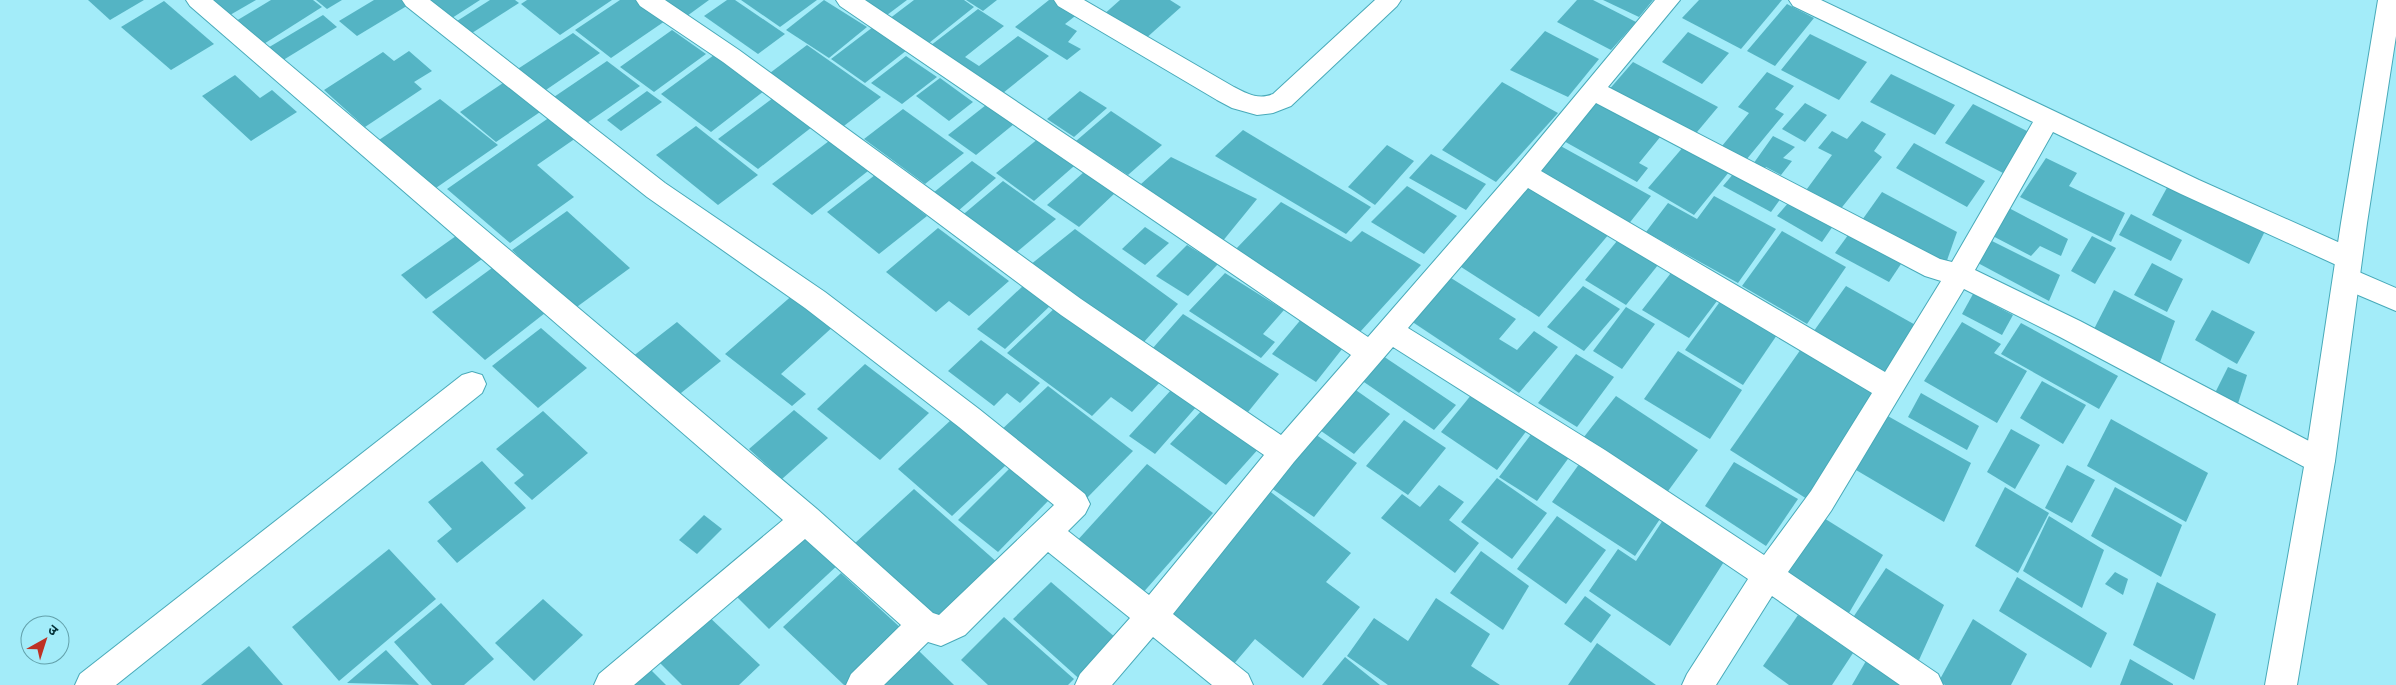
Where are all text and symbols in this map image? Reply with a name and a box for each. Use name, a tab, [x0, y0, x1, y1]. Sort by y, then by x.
north arrow	[20, 615, 70, 665]
text: उ	[44, 621, 62, 640]

